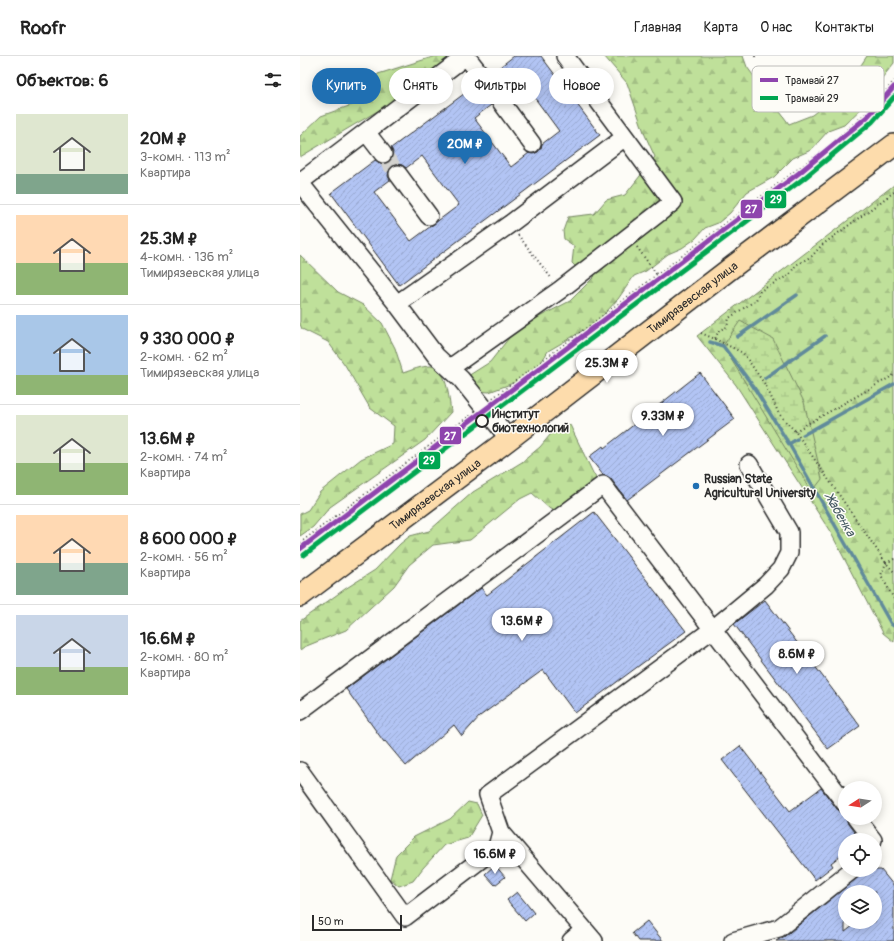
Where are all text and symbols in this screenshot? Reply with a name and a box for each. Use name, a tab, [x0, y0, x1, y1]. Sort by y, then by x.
text: Roofr	[20, 16, 66, 40]
text: Главная	[634, 19, 681, 36]
text: Карта	[703, 19, 738, 36]
text: О нас	[760, 19, 793, 36]
text: Контакты	[815, 19, 874, 36]
legend	[752, 66, 884, 112]
chip: Купить	[312, 68, 381, 104]
chip: Снять	[389, 68, 453, 104]
chip: Фильтры	[461, 68, 541, 104]
chip: Новое	[549, 68, 614, 104]
icon: filters	[262, 69, 284, 91]
text: Объектов: 6	[16, 70, 108, 91]
text: Трамвай 27	[785, 74, 839, 87]
text: Трамвай 29	[785, 92, 839, 105]
text: 20M ₽	[140, 128, 187, 149]
icon: home	[48, 130, 96, 178]
pin: 20M ₽	[437, 131, 493, 165]
text: 20M ₽	[447, 136, 483, 152]
text: 3-комн. · 113 m²	[140, 149, 230, 165]
text: Квартира	[140, 165, 191, 181]
line badge: 29	[764, 190, 787, 209]
text: 29	[770, 193, 782, 206]
line badge: 27	[740, 199, 763, 219]
text: 27	[745, 203, 757, 216]
text: 25.3M ₽	[140, 228, 198, 249]
icon: home	[48, 231, 96, 279]
text: 4-комн. · 136 m²	[140, 249, 233, 265]
street label: Тимирязевская улица	[644, 258, 741, 337]
text: Тимирязевская улица	[140, 265, 259, 281]
text: 9 330 000 ₽	[140, 328, 235, 349]
icon: home	[48, 331, 96, 379]
text: 2-комн. · 62 m²	[140, 349, 228, 365]
pin: 25.3M ₽	[570, 350, 644, 384]
text: 25.3M ₽	[585, 355, 629, 371]
text: Тимирязевская улица	[140, 365, 259, 381]
pin: 9.33M ₽	[626, 403, 700, 437]
place label: Институт биотехнологий	[492, 407, 569, 436]
text: 9.33M ₽	[641, 408, 685, 424]
marker: Институт биотехнологий	[475, 414, 489, 428]
line badge: 27	[439, 426, 462, 445]
text: 13.6M ₽	[140, 428, 196, 449]
text: 27	[444, 430, 456, 443]
icon: home	[48, 431, 96, 479]
text: 2-комн. · 74 m²	[140, 449, 227, 465]
line badge: 29	[418, 451, 441, 470]
text: 29	[423, 454, 435, 467]
street label: Тимирязевская улица	[387, 455, 484, 534]
text: Квартира	[140, 465, 191, 481]
place label: Russian State Agricultural University	[704, 472, 817, 501]
marker: Russian State Agricultural University	[691, 481, 701, 491]
water label: Жабенка	[820, 489, 859, 540]
text: 8 600 000 ₽	[140, 528, 238, 549]
icon: home	[48, 531, 96, 579]
text: 2-комн. · 56 m²	[140, 549, 228, 565]
text: Квартира	[140, 565, 191, 581]
pin: 13.6M ₽	[485, 608, 559, 642]
text: 13.6M ₽	[501, 613, 543, 629]
text: 16.6M ₽	[140, 628, 196, 649]
icon: home	[48, 631, 96, 679]
pin: 8.6M ₽	[764, 641, 830, 675]
text: 8.6M ₽	[779, 646, 815, 662]
text: 2-комн. · 80 m²	[140, 649, 228, 665]
text: Квартира	[140, 665, 191, 681]
north arrow	[838, 781, 882, 825]
map controls	[838, 781, 882, 929]
button: locate	[838, 833, 882, 877]
pin: 16.6M ₽	[458, 841, 532, 875]
text: 16.6M ₽	[473, 846, 517, 862]
button: layers	[838, 885, 882, 929]
scale bar	[312, 913, 402, 932]
text: 50 m	[318, 915, 344, 928]

